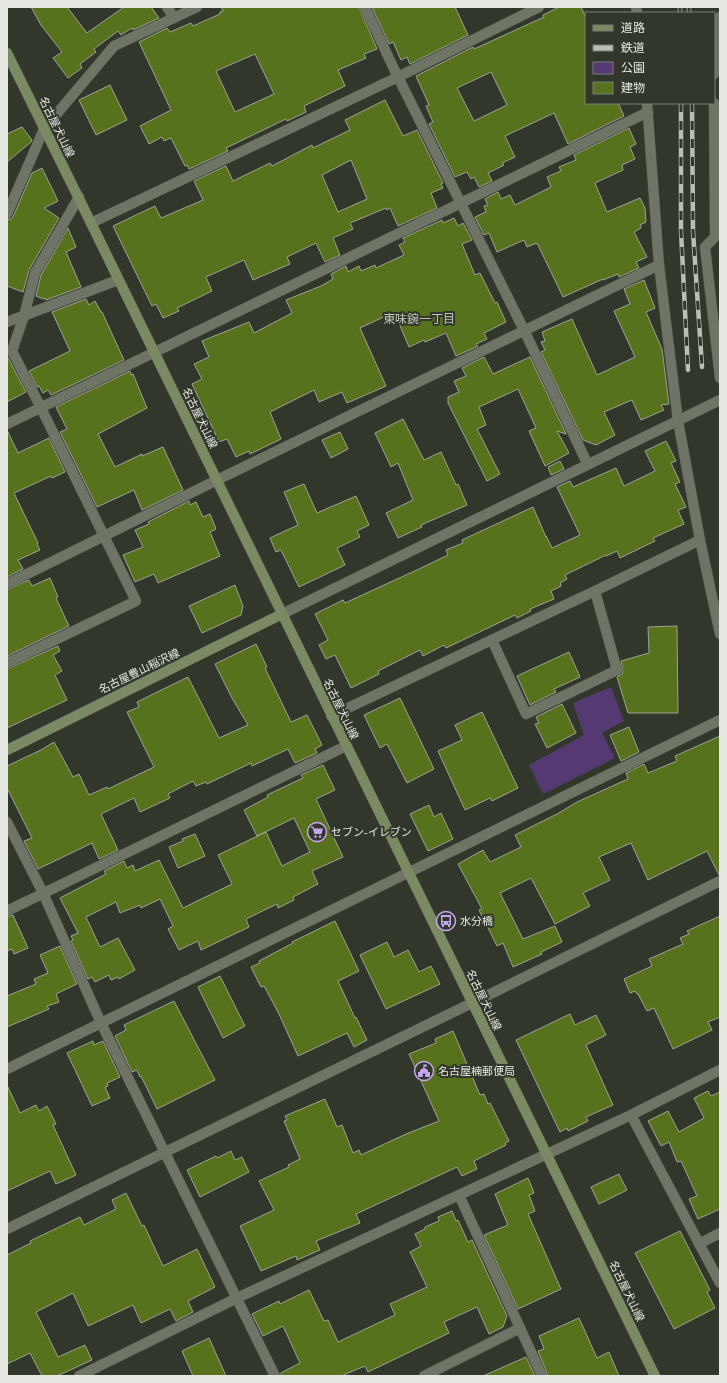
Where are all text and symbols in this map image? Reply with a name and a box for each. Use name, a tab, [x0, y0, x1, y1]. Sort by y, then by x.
legend	[585, 12, 715, 104]
text: 道路	[621, 21, 645, 35]
text: 鉄道	[621, 41, 645, 55]
text: 公園	[621, 61, 645, 75]
text: 建物	[621, 81, 645, 95]
street label: 名古屋犬山線	[37, 95, 77, 159]
district label: 東味鋺一丁目	[383, 312, 455, 326]
street label: 名古屋犬山線	[180, 386, 220, 450]
street label: 名古屋豊山稲沢線	[97, 646, 181, 696]
street label: 名古屋犬山線	[321, 677, 361, 741]
supermarket icon: セブン-イレブン	[306, 821, 328, 843]
place label: セブン-イレブン	[331, 826, 412, 838]
bus stop icon: 水分橋	[435, 910, 457, 932]
place label: 水分橋	[460, 915, 493, 927]
street label: 名古屋犬山線	[464, 968, 504, 1032]
public building icon: 名古屋楠郵便局	[413, 1060, 435, 1082]
place label: 名古屋楠郵便局	[438, 1065, 515, 1077]
street label: 名古屋犬山線	[607, 1259, 647, 1323]

